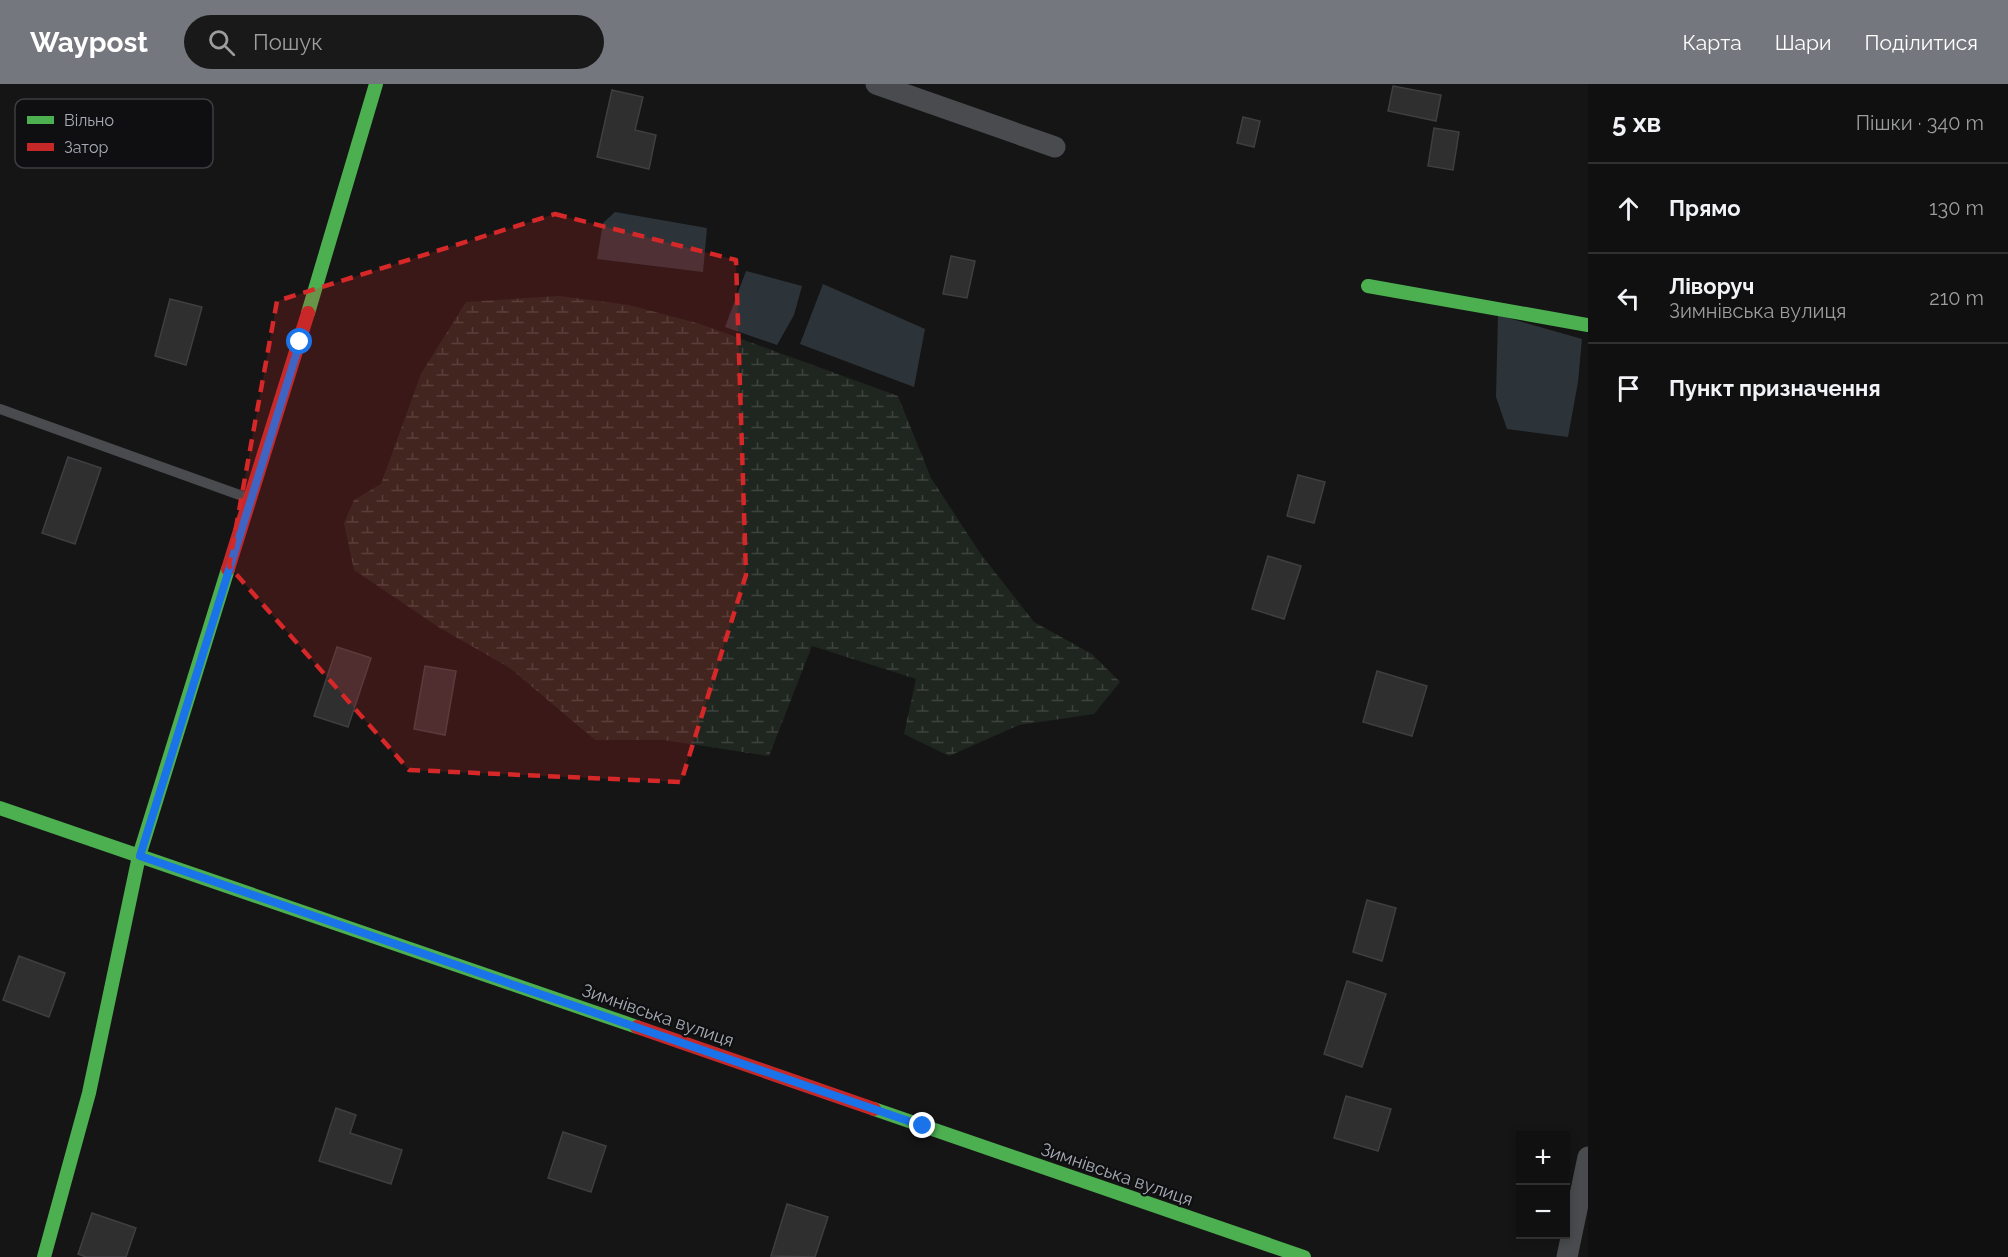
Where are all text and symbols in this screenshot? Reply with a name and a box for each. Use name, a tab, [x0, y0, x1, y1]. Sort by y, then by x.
search box	[184, 15, 604, 69]
text: Waypost	[30, 26, 148, 59]
icon: search	[205, 26, 238, 59]
text: Пошук	[253, 29, 323, 55]
text: Карта	[1683, 30, 1742, 55]
text: Шари	[1775, 30, 1832, 55]
text: Поділитися	[1865, 30, 1978, 55]
legend	[15, 99, 213, 168]
text: 5 хв	[1612, 108, 1661, 138]
text: Вільно	[64, 111, 114, 130]
text: Пішки · 340 m	[1856, 111, 1984, 135]
text: Затор	[64, 138, 108, 157]
icon: ahead	[1612, 192, 1645, 225]
text: Прямо	[1669, 195, 1741, 221]
text: 130 m	[1929, 196, 1984, 220]
text: Ліворуч	[1669, 273, 1754, 299]
icon: left	[1612, 282, 1645, 315]
text: 210 m	[1929, 286, 1984, 310]
text: Зимнівська вулиця	[1669, 299, 1846, 323]
route start	[286, 328, 312, 354]
icon: arrive	[1612, 372, 1645, 405]
text: Пункт призначення	[1669, 375, 1881, 401]
street label: Зимнівська вулиця	[579, 979, 737, 1051]
route end	[909, 1112, 935, 1138]
map controls	[1516, 1131, 1570, 1239]
button: +	[1516, 1131, 1570, 1185]
street label: Зимнівська вулиця	[1038, 1138, 1196, 1210]
button: −	[1516, 1185, 1570, 1239]

